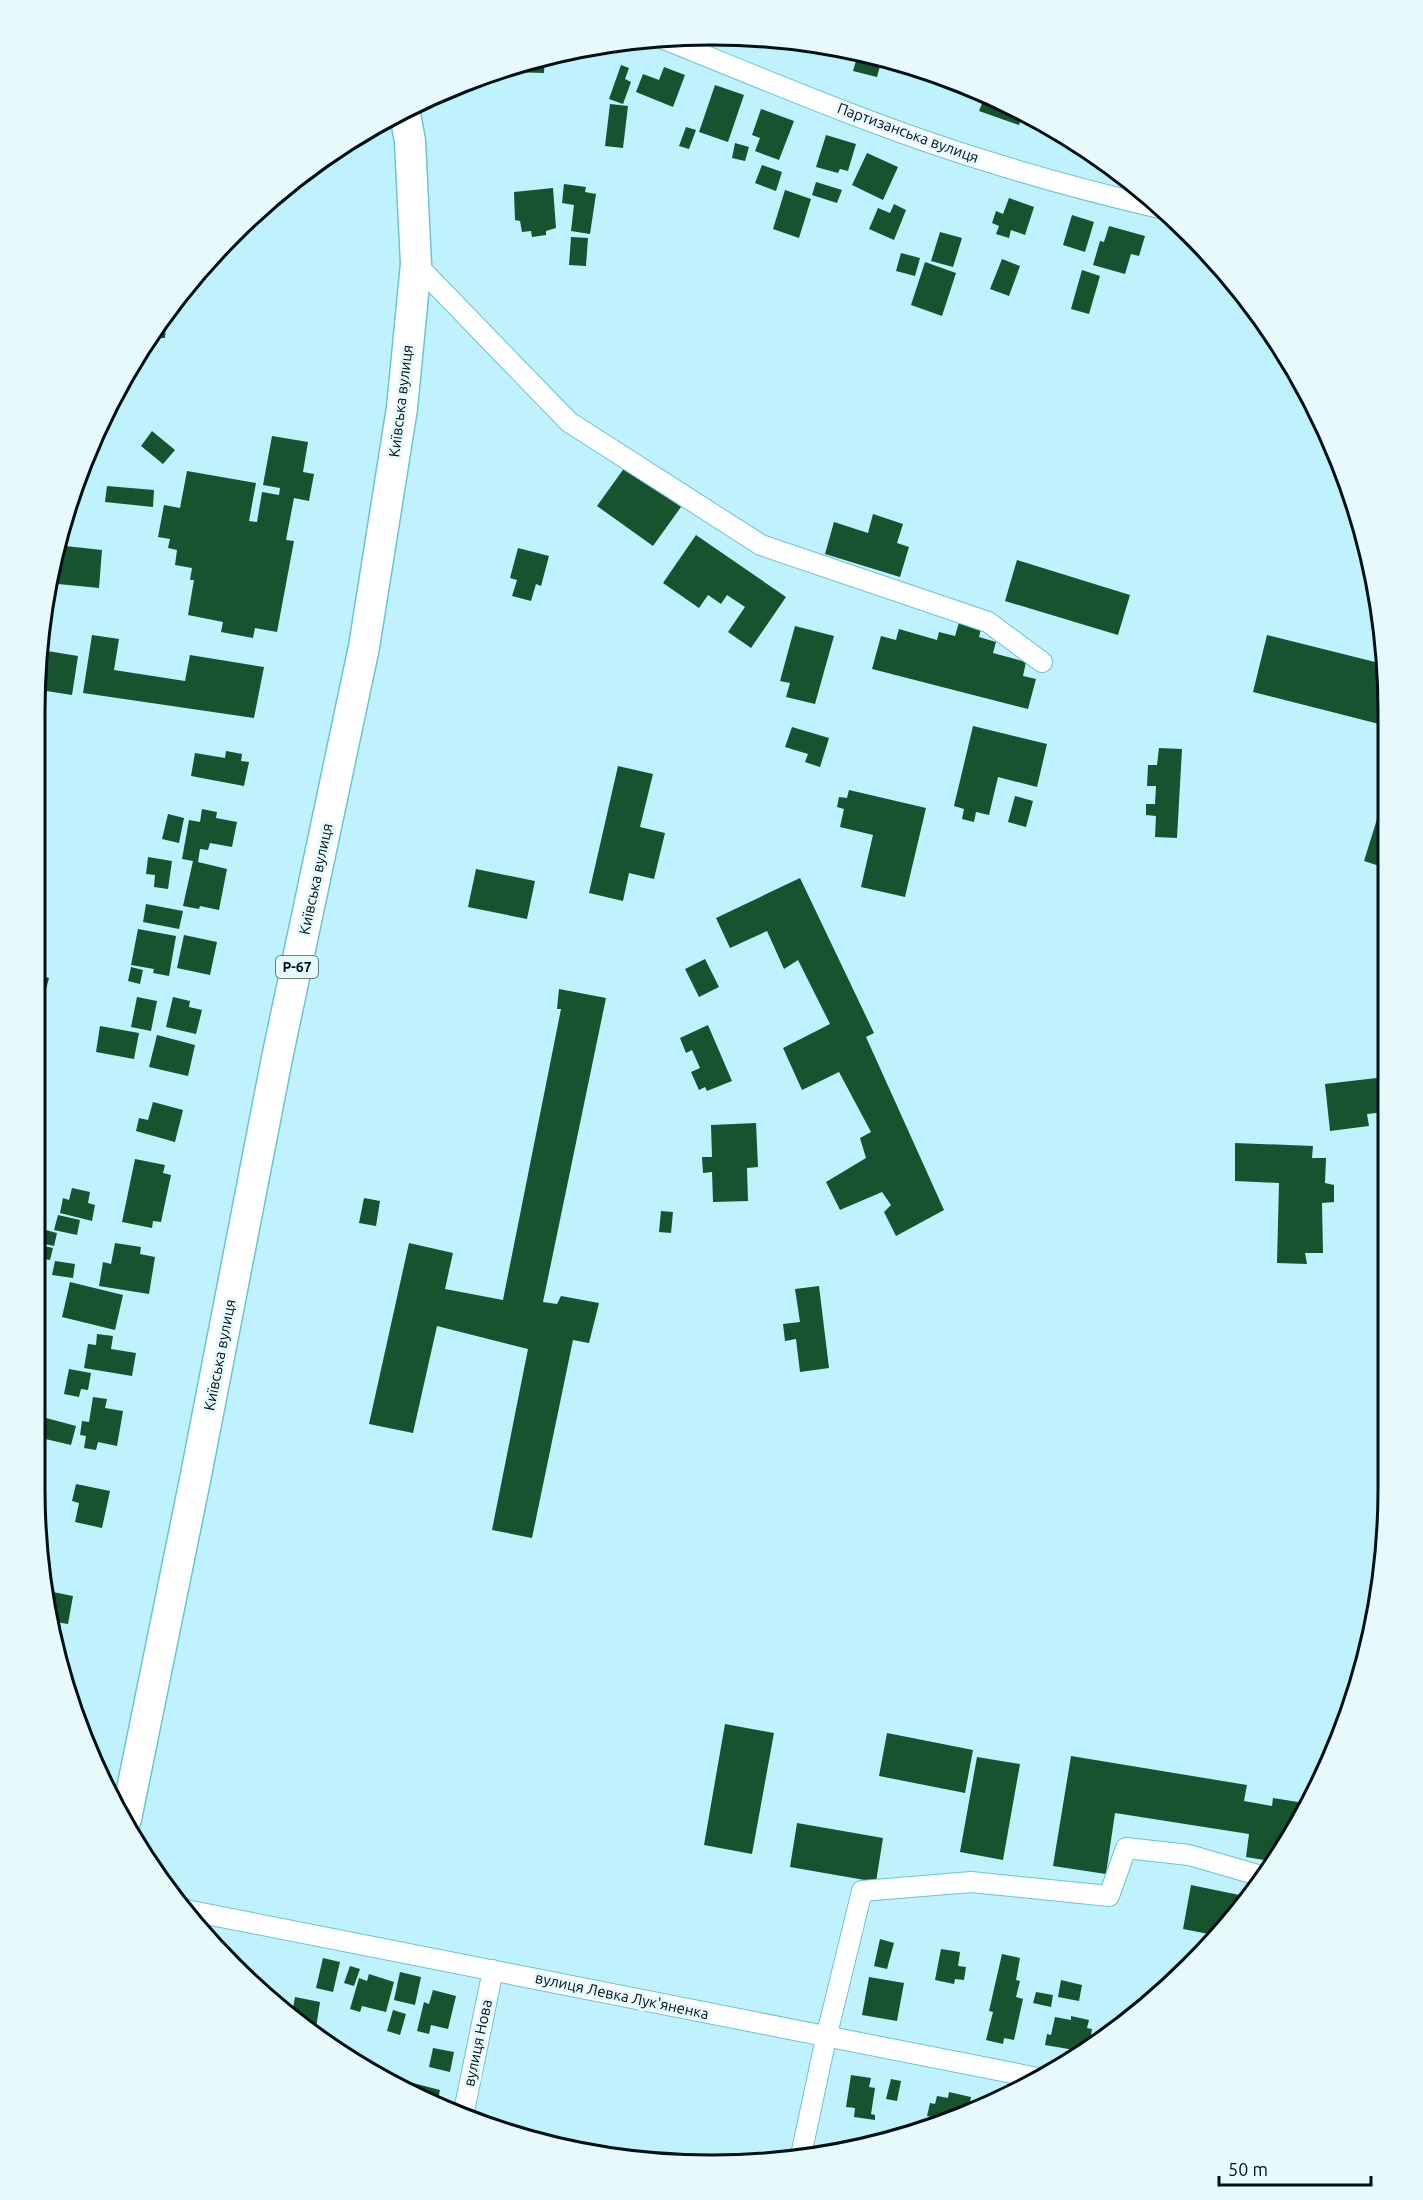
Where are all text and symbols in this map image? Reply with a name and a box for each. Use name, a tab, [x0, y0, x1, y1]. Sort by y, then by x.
street label: Партизанська вулиця	[835, 99, 981, 166]
street label: Київська вулиця	[385, 344, 416, 458]
street label: Київська вулиця	[295, 822, 336, 936]
road number: Р-67	[276, 956, 318, 978]
street label: Київська вулиця	[200, 1298, 239, 1412]
street label: вулиця Левка Лук'яненка	[534, 1969, 711, 2022]
street label: вулиця Нова	[460, 1998, 495, 2088]
scale bar	[1219, 2149, 1370, 2187]
text: 50 m	[1228, 2159, 1268, 2179]

